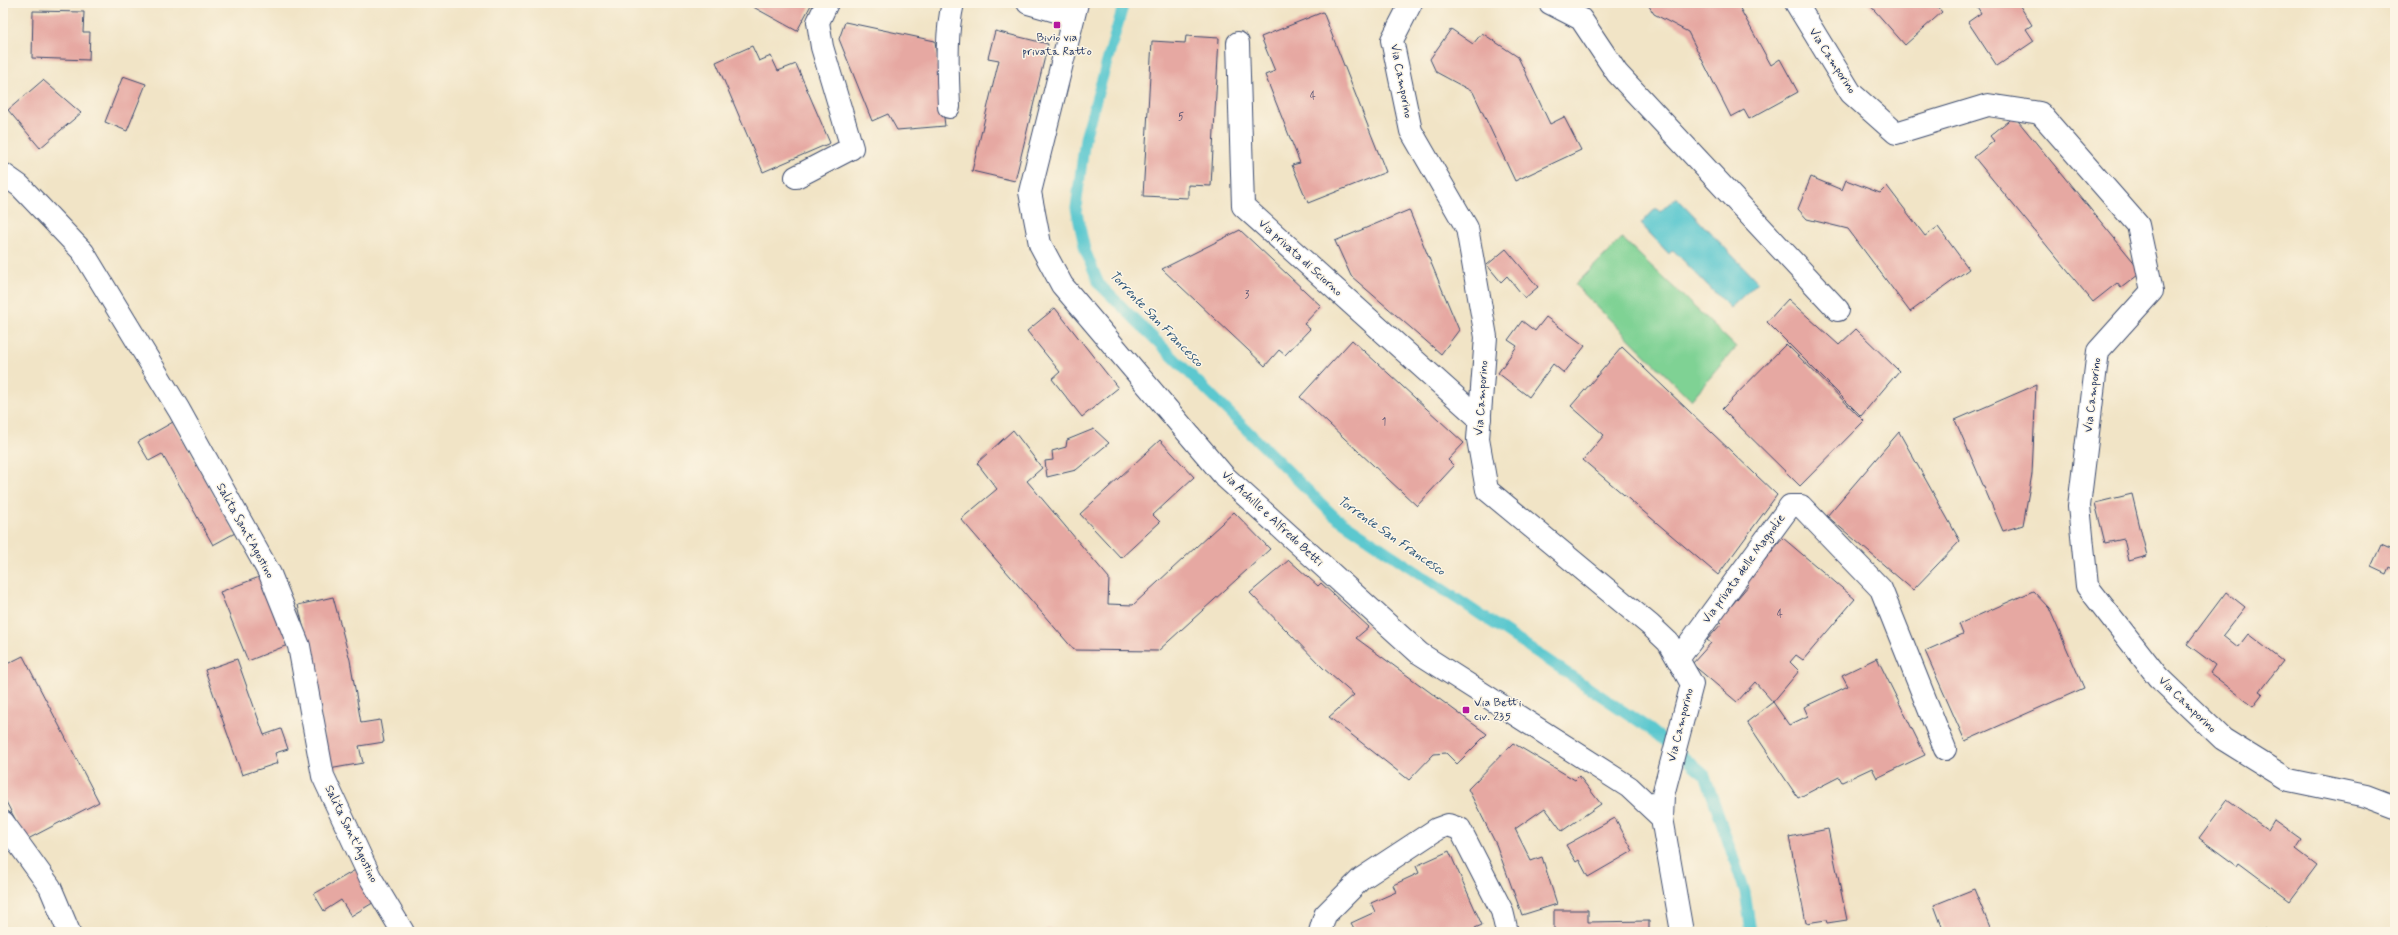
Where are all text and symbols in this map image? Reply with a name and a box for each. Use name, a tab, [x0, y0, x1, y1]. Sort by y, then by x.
marker: Bivio via privata Ratto	[1052, 20, 1062, 30]
street label: Via Camporino	[1805, 25, 1859, 97]
place label: Bivio via privata Ratto	[1022, 30, 1092, 60]
street label: Via Camporino	[1386, 43, 1416, 120]
house number: 4	[1310, 90, 1316, 103]
house number: 5	[1178, 111, 1184, 124]
street label: Via privata di Sciorno	[1254, 216, 1346, 300]
water label: Torrente San Francesco	[1106, 267, 1207, 372]
house number: 3	[1245, 289, 1250, 302]
street label: Via Camporino	[2080, 356, 2106, 433]
street label: Via Camporino	[1471, 360, 1493, 436]
house number: 1	[1382, 416, 1386, 429]
street label: Via Achille e Alfredo Betti	[1218, 467, 1327, 571]
street label: Salita Sant'Agostino	[212, 481, 278, 582]
water label: Torrente San Francesco	[1334, 492, 1449, 580]
street label: Via privata delle Magnolie	[1699, 511, 1789, 627]
house number: 4	[1777, 608, 1783, 621]
street label: Via Camporino	[2154, 673, 2220, 737]
street label: Via Camporino	[1664, 686, 1698, 763]
place label: Via Betti civ. 235	[1474, 695, 1522, 725]
marker: Via Betti civ. 235	[1461, 705, 1471, 715]
street label: Salita Sant'Agostino	[320, 783, 382, 885]

